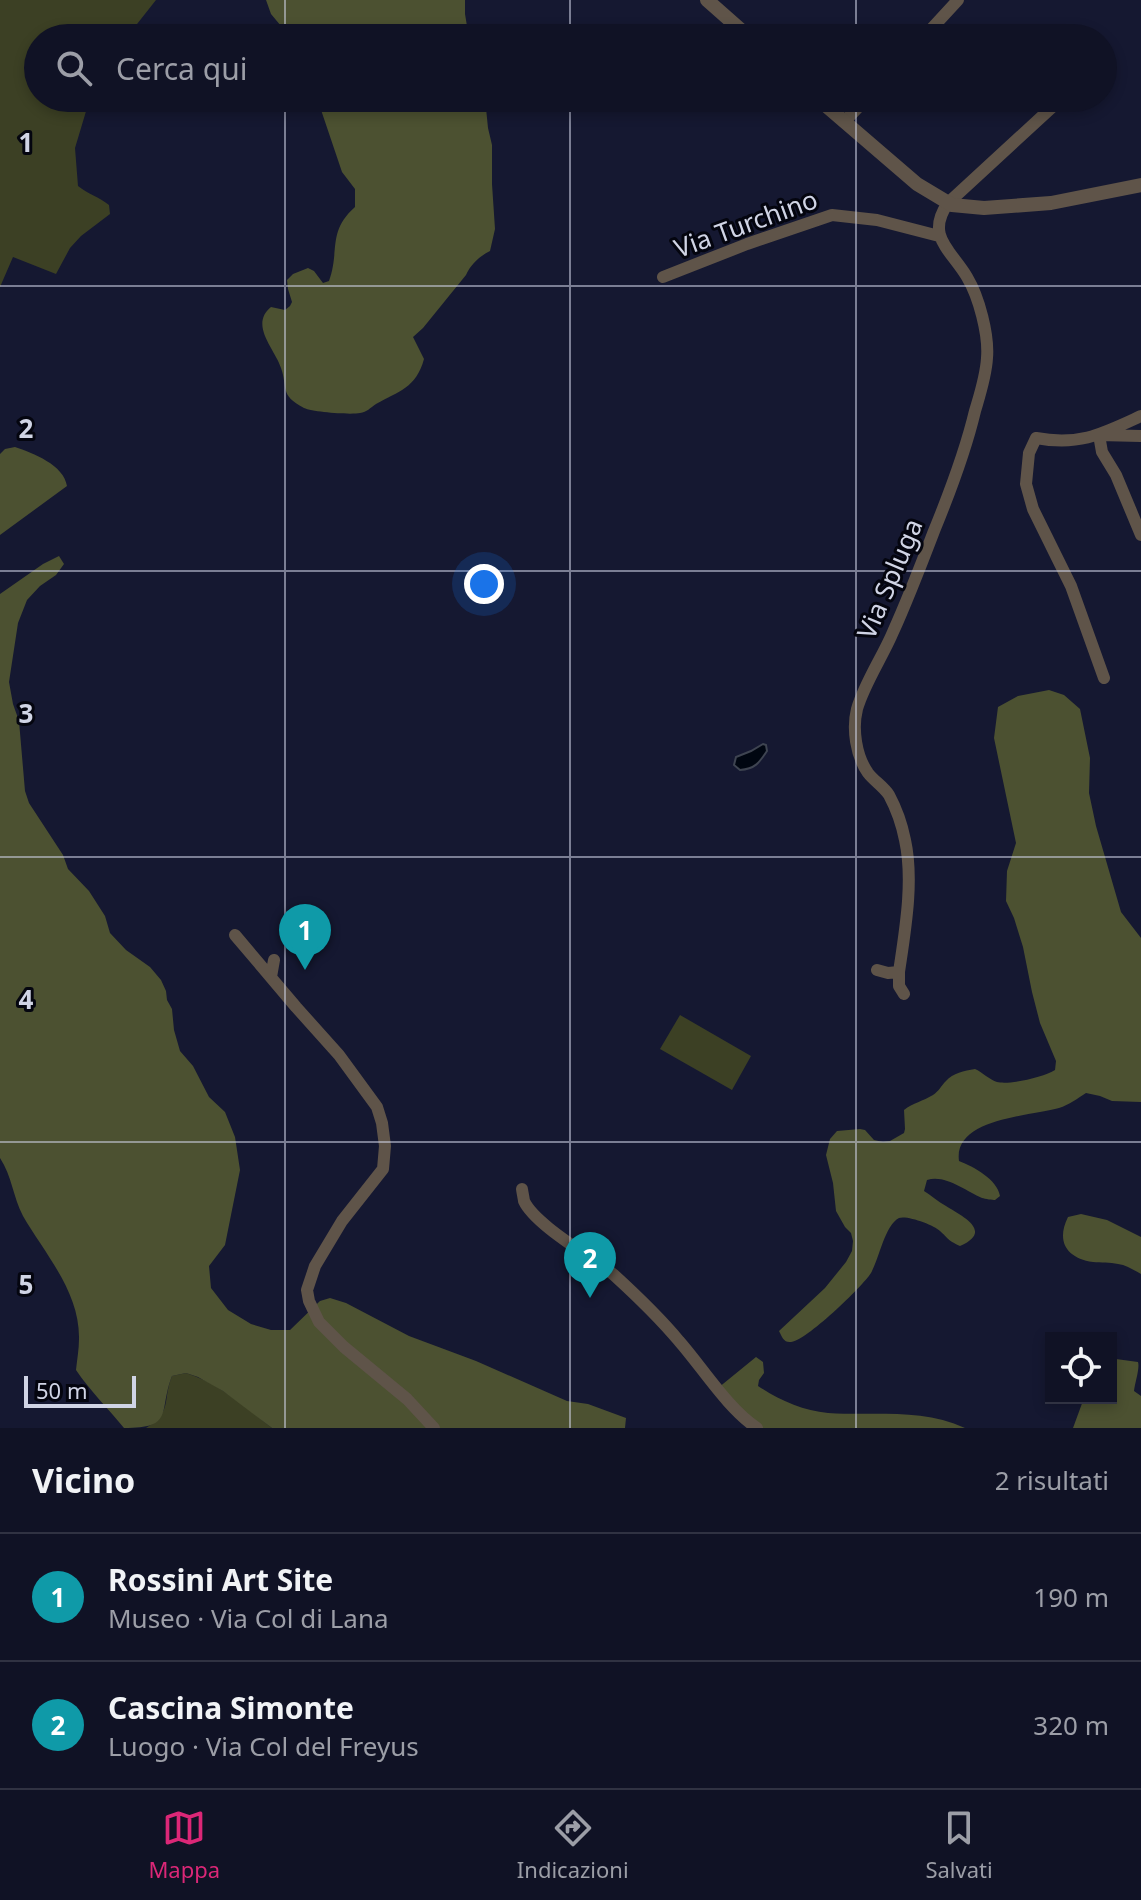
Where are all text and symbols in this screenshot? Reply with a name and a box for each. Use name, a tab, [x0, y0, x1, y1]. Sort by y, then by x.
search box	[24, 24, 1117, 112]
icon: search	[52, 46, 96, 90]
text: Cerca qui	[116, 48, 247, 89]
text: 1	[19, 124, 33, 160]
street label: Via Turchino	[669, 180, 822, 266]
text: 2	[19, 410, 34, 446]
street label: Via Spluga	[848, 513, 931, 644]
your location	[464, 564, 504, 604]
text: 3	[19, 695, 33, 731]
pin: 1	[279, 904, 331, 970]
text: 4	[19, 981, 34, 1017]
pin: 2	[564, 1232, 616, 1298]
text: 5	[19, 1266, 33, 1302]
map controls	[1045, 1332, 1117, 1404]
button: locate	[1045, 1332, 1117, 1404]
scale bar	[24, 1372, 136, 1408]
text: 50 m	[36, 1375, 87, 1405]
text: Vicino	[32, 1457, 135, 1503]
text: 2 risultati	[995, 1462, 1109, 1498]
text: Rossini Art Site	[108, 1559, 333, 1600]
text: 1	[51, 1579, 65, 1615]
text: 190 m	[1033, 1579, 1109, 1615]
text: Museo · Via Col di Lana	[108, 1600, 389, 1636]
text: Cascina Simonte	[108, 1687, 354, 1728]
text: 2	[51, 1707, 65, 1743]
text: 320 m	[1033, 1707, 1109, 1743]
text: Luogo · Via Col del Freyus	[108, 1728, 419, 1764]
tab: Mappa	[148, 1806, 220, 1884]
tab: Indicazioni	[517, 1806, 629, 1884]
tab: Salvati	[925, 1806, 993, 1884]

